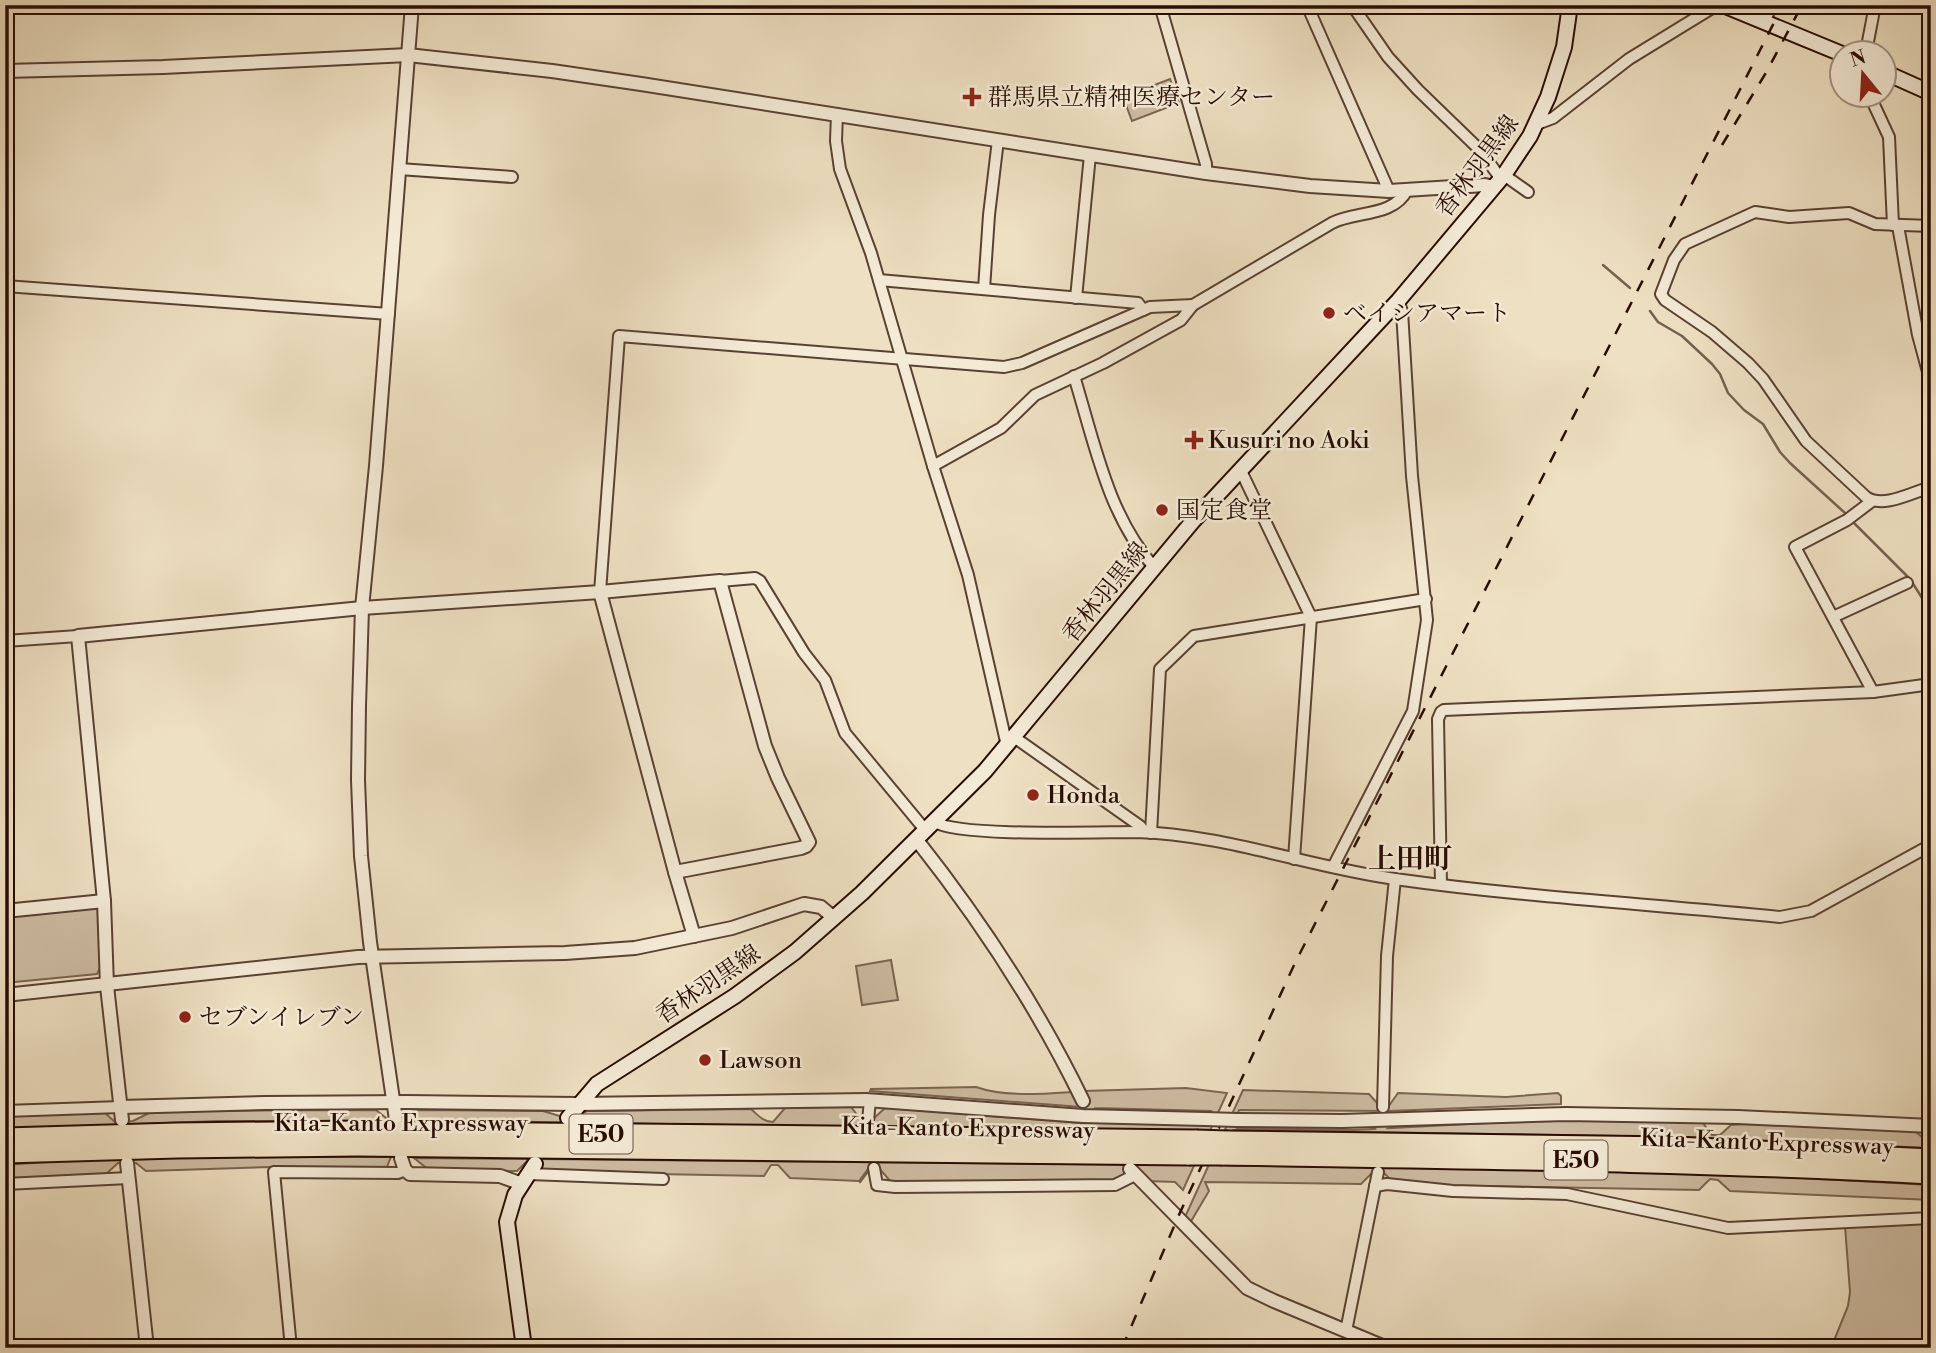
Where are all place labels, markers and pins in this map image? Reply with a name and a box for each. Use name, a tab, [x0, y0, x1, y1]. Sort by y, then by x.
place label: 群馬県立精神医療センター	[988, 83, 1275, 113]
marker: 群馬県立精神医療センター	[962, 87, 982, 107]
place label: ベイシアマート	[1343, 299, 1511, 329]
marker: ベイシアマート	[1321, 305, 1337, 321]
place label: Kusuri no Aoki	[1208, 426, 1370, 456]
marker: Kusuri no Aoki	[1186, 432, 1202, 448]
place label: 国定食堂	[1176, 496, 1272, 526]
marker: 国定食堂	[1154, 502, 1170, 518]
place label: Honda	[1047, 781, 1121, 811]
marker: Honda	[1025, 787, 1041, 803]
place label: セブンイレブン	[199, 1003, 364, 1033]
marker: セブンイレブン	[177, 1009, 193, 1025]
place label: Lawson	[719, 1046, 802, 1076]
marker: Lawson	[697, 1052, 713, 1068]

